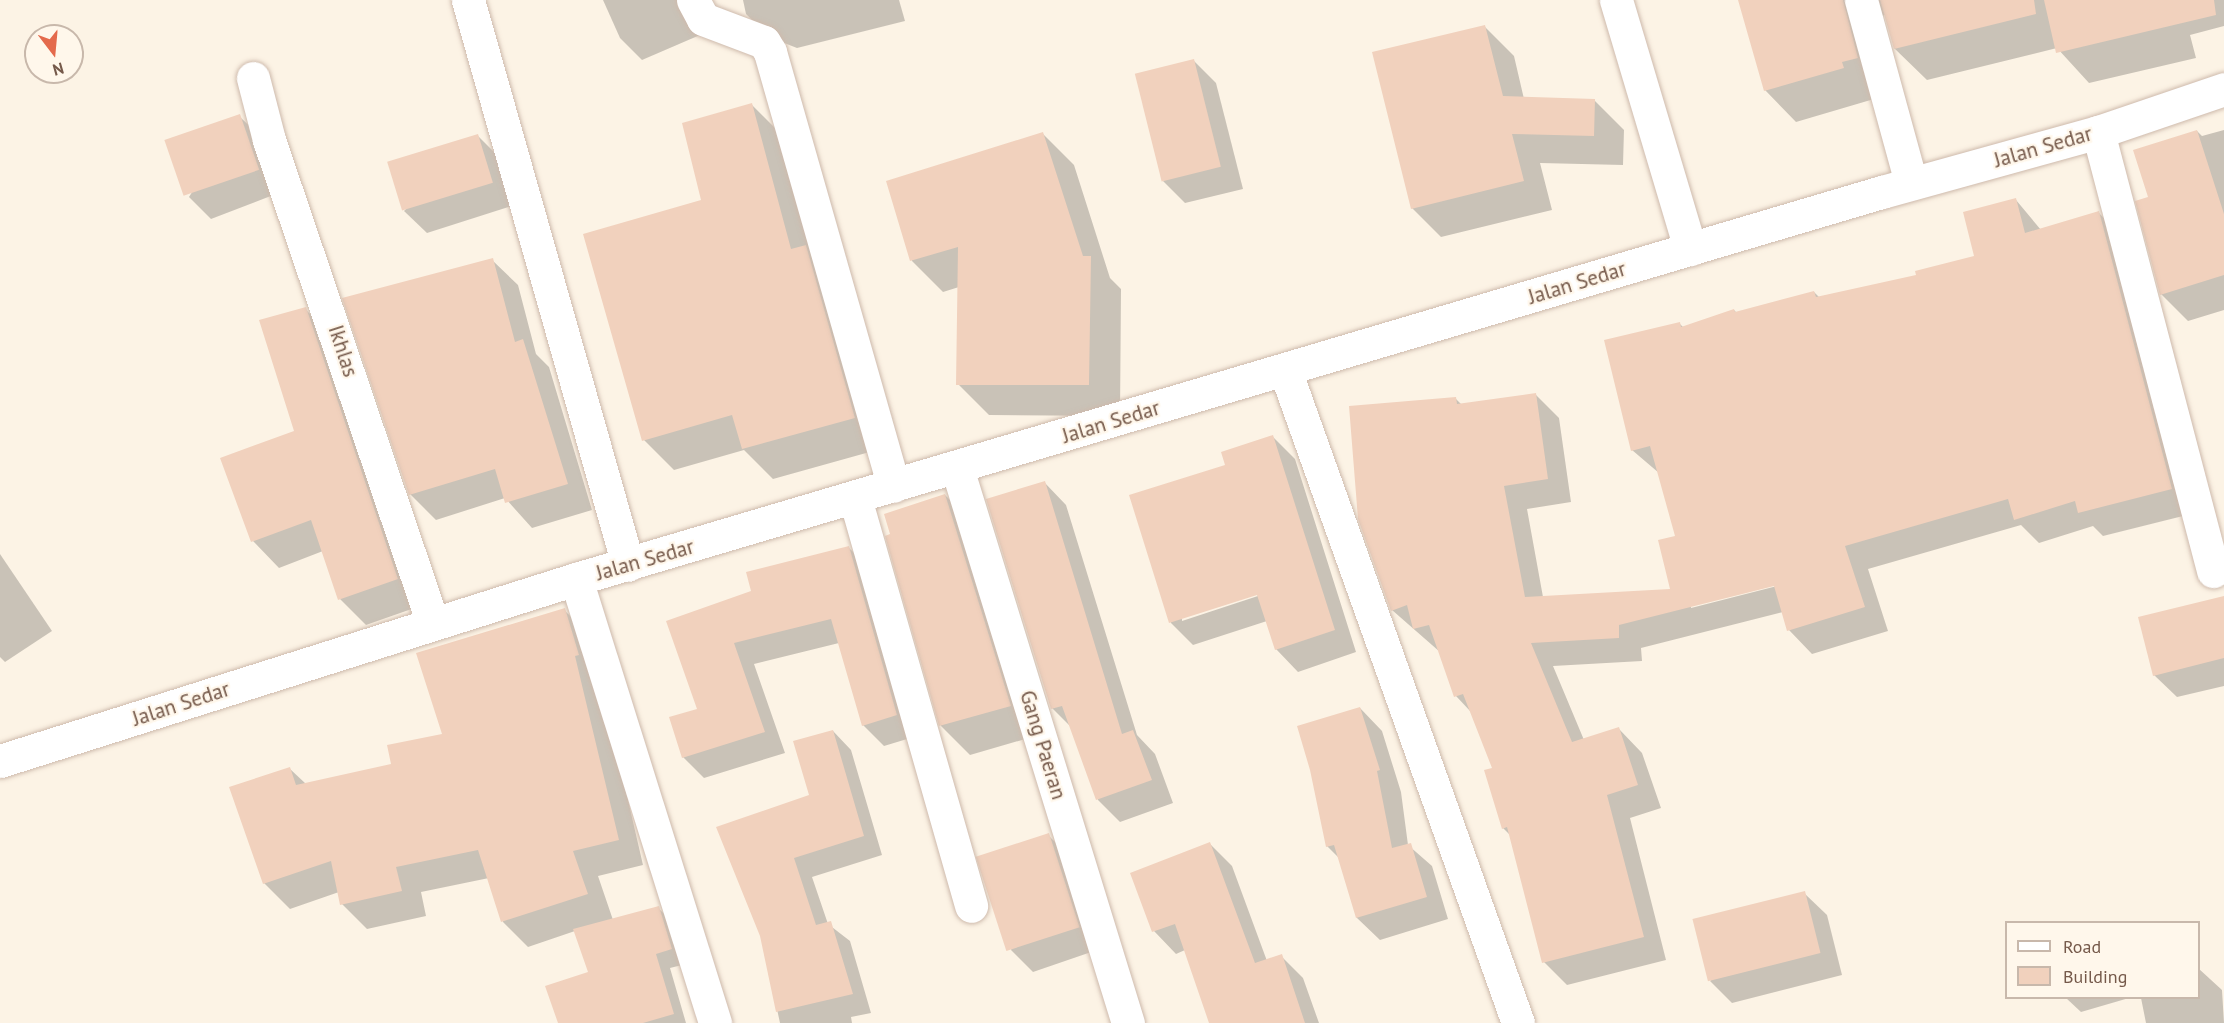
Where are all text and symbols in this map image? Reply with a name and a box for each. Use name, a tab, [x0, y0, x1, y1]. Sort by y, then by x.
north arrow	[24, 24, 84, 84]
text: N	[51, 58, 66, 80]
street label: Jalan Sedar	[1991, 121, 2095, 173]
street label: Jalan Sedar	[1525, 256, 1629, 310]
street label: Ikhlas	[323, 322, 363, 380]
street label: Jalan Sedar	[1059, 395, 1163, 449]
street label: Jalan Sedar	[593, 534, 697, 586]
street label: Jalan Sedar	[129, 676, 233, 732]
street label: Gang Paeran	[1014, 687, 1072, 803]
legend	[2005, 921, 2200, 999]
text: Road	[2063, 935, 2101, 958]
text: Building	[2063, 965, 2127, 988]

